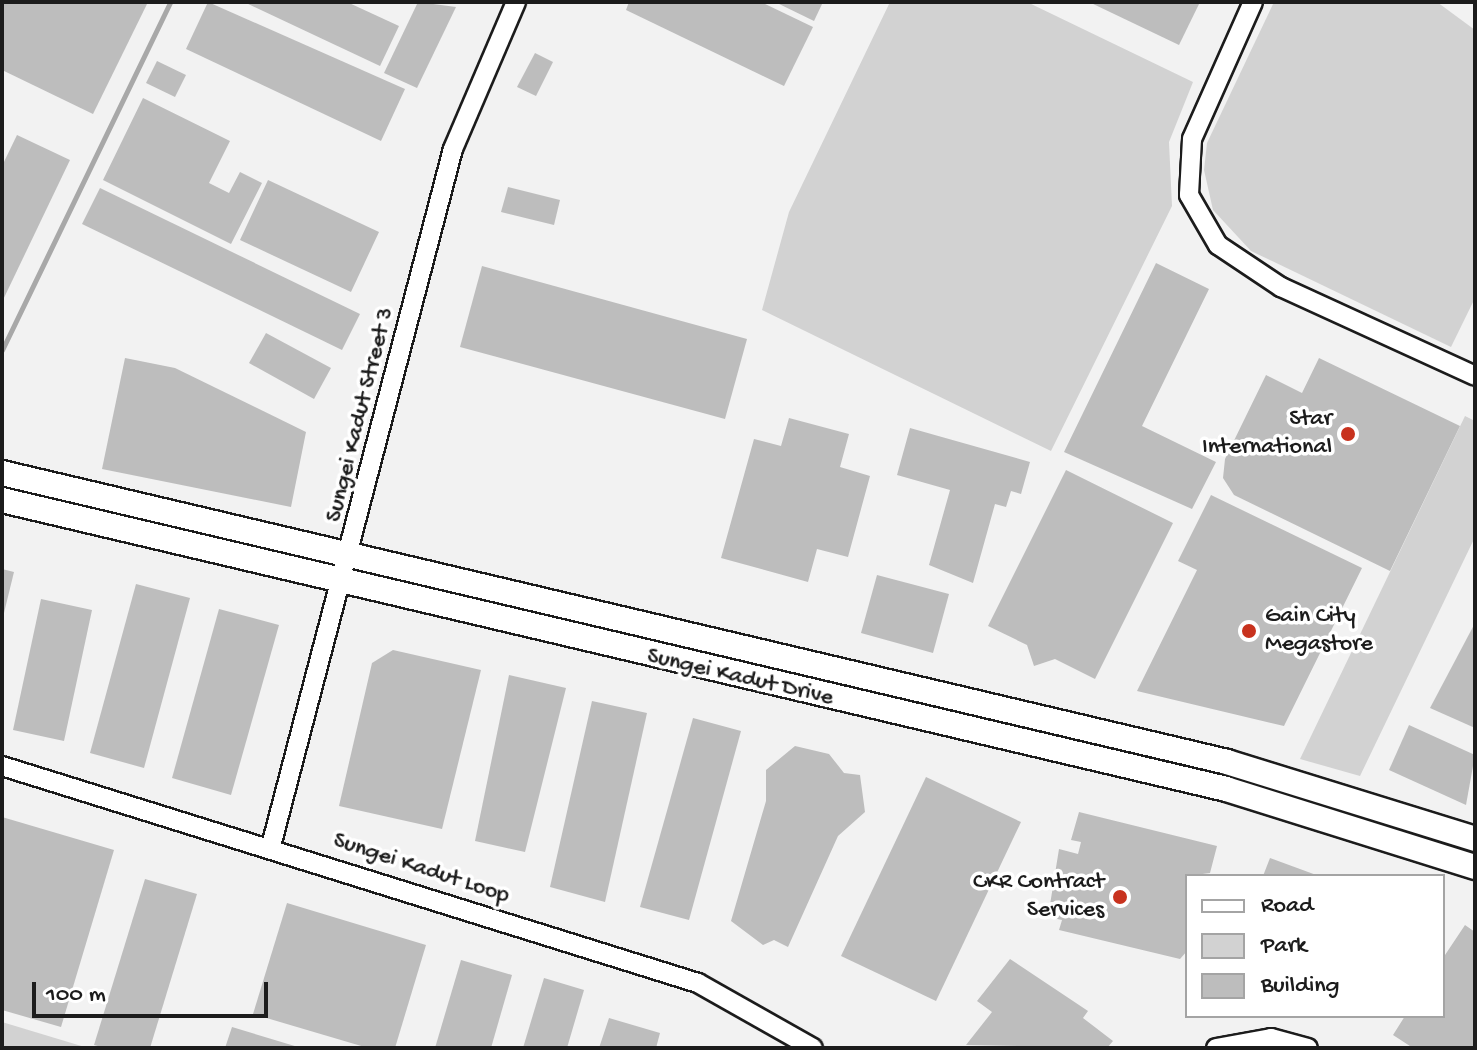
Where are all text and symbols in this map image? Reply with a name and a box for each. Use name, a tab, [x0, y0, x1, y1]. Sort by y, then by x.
street label: Sungei Kadut Street 3	[320, 305, 402, 525]
place label: Star International	[1202, 406, 1332, 462]
marker: Star International	[1339, 425, 1357, 443]
place label: Gain City Megastore	[1265, 603, 1373, 659]
marker: Gain City Megastore	[1240, 622, 1258, 640]
street label: Sungei Kadut Drive	[644, 643, 836, 713]
street label: Sungei Kadut Loop	[329, 827, 513, 911]
place label: CKR Contract Services	[973, 869, 1104, 925]
legend	[1185, 874, 1445, 1018]
marker: CKR Contract Services	[1111, 888, 1129, 906]
text: Road	[1261, 892, 1313, 921]
text: Park	[1261, 932, 1307, 961]
scale bar	[36, 966, 272, 1016]
text: Building	[1261, 972, 1339, 1001]
text: 100 m	[46, 981, 106, 1010]

